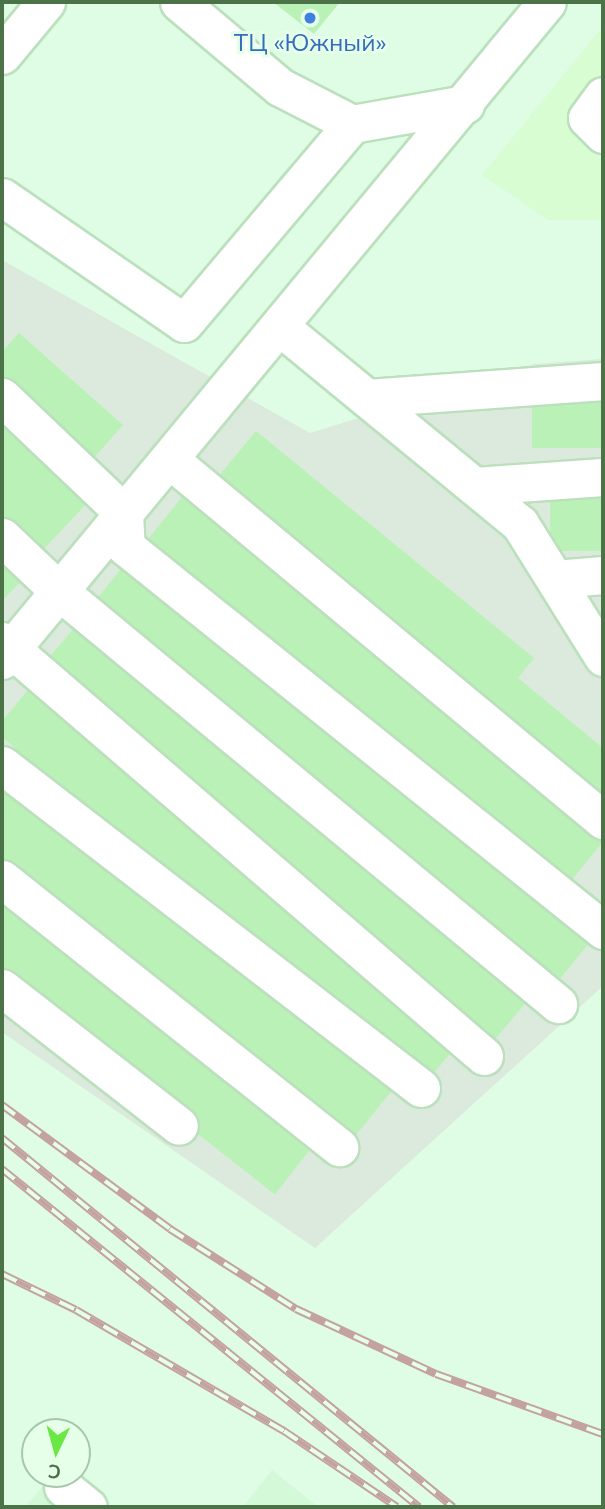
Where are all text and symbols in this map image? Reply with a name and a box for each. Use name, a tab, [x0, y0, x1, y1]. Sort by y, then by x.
marker: ТЦ «Южный»	[302, 10, 318, 26]
place label: ТЦ «Южный»	[234, 29, 386, 57]
north arrow	[21, 1418, 91, 1488]
text: С	[47, 1459, 62, 1484]

